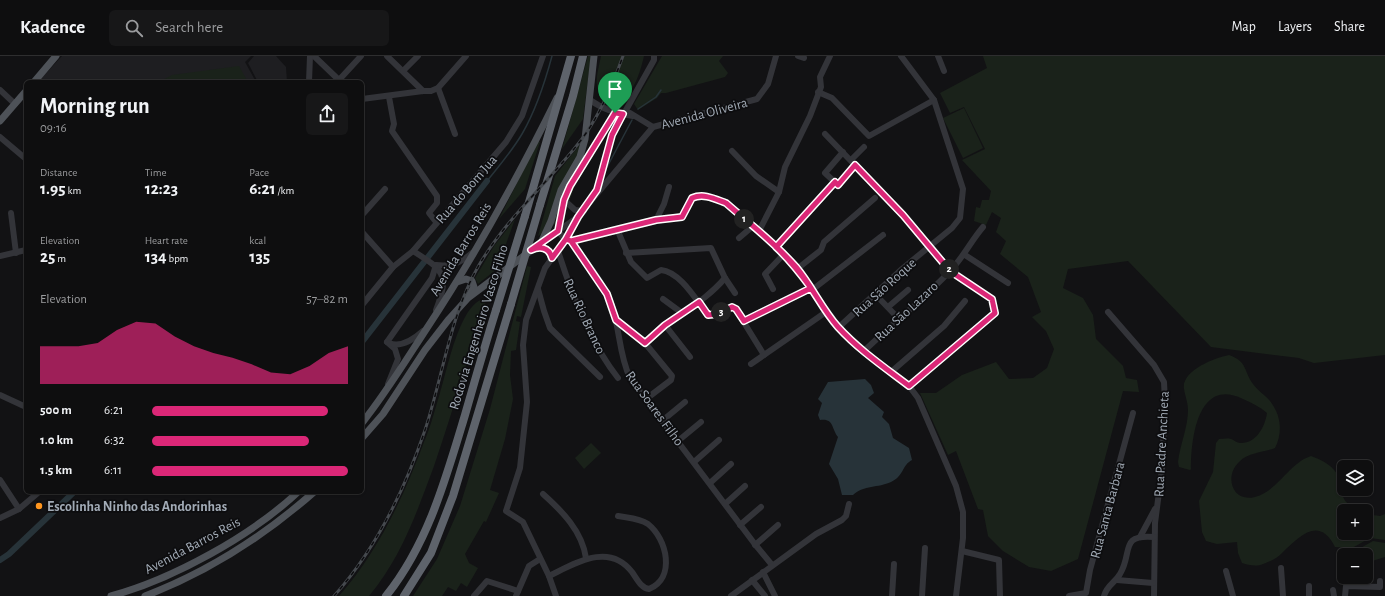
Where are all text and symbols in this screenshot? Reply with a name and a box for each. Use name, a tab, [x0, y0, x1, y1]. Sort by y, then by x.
search box	[109, 10, 389, 46]
icon: search	[123, 17, 145, 39]
text: Kadence	[20, 18, 85, 37]
text: Search here	[155, 20, 223, 35]
text: Map	[1231, 20, 1256, 34]
text: Layers	[1278, 20, 1312, 34]
text: Share	[1334, 20, 1365, 34]
pin	[598, 72, 632, 113]
icon: arrive	[604, 78, 626, 100]
button: share	[306, 93, 348, 135]
text: Morning run	[40, 95, 150, 117]
street label: Avenida Oliveira	[660, 96, 749, 132]
text: 09:16	[40, 122, 67, 135]
street label: Rua do Bom Jua	[433, 152, 500, 226]
text: Distance	[40, 167, 77, 178]
text: Time	[145, 167, 167, 178]
text: Pace	[249, 167, 269, 178]
text: 1.95	[40, 180, 66, 197]
text: 12:23	[145, 180, 178, 197]
text: 6:21	[249, 180, 276, 197]
text: km	[66, 185, 81, 196]
text: /km	[276, 185, 294, 196]
street label: Avenida Barros Reis	[428, 200, 494, 299]
pin: 1	[734, 209, 754, 229]
text: 1	[742, 213, 746, 224]
text: Elevation	[40, 235, 80, 246]
text: Heart rate	[145, 235, 188, 246]
text: kcal	[249, 235, 266, 246]
street label: Rodovia Engenheiro Vasco Filho	[447, 243, 511, 411]
text: 25	[40, 248, 55, 265]
text: 134	[145, 248, 167, 265]
text: 135	[249, 248, 270, 265]
text: m	[55, 253, 66, 264]
text: bpm	[167, 253, 188, 264]
street label: Rua São Roque	[850, 256, 919, 320]
pin: 2	[939, 259, 959, 279]
text: 2	[946, 263, 952, 274]
street label: Rua Rio Branco	[561, 277, 608, 356]
street label: Rua São Lazaro	[872, 279, 941, 345]
text: Elevation	[40, 293, 87, 306]
text: 57–82 m	[306, 293, 348, 306]
pin: 3	[711, 302, 731, 322]
text: 3	[719, 306, 723, 317]
street label: Rua Soares Filho	[623, 369, 686, 449]
street label: Rua Padre Anchieta	[1152, 390, 1172, 497]
text: 500 m	[40, 404, 72, 417]
text: 6:21	[104, 404, 123, 417]
text: 1.0 km	[40, 434, 73, 447]
text: 6:32	[104, 434, 124, 447]
street label: Rua Santa Barbara	[1088, 460, 1128, 560]
map controls	[1337, 460, 1373, 584]
button: layers	[1337, 460, 1373, 496]
text: 1.5 km	[40, 464, 72, 477]
text: 6:11	[104, 464, 122, 477]
place label: Escolinha Ninho das Andorinhas	[47, 500, 227, 514]
marker: Escolinha Ninho das Andorinhas	[34, 501, 44, 511]
button: +	[1337, 504, 1373, 540]
street label: Avenida Barros Reis	[142, 515, 243, 577]
button: −	[1337, 548, 1373, 584]

